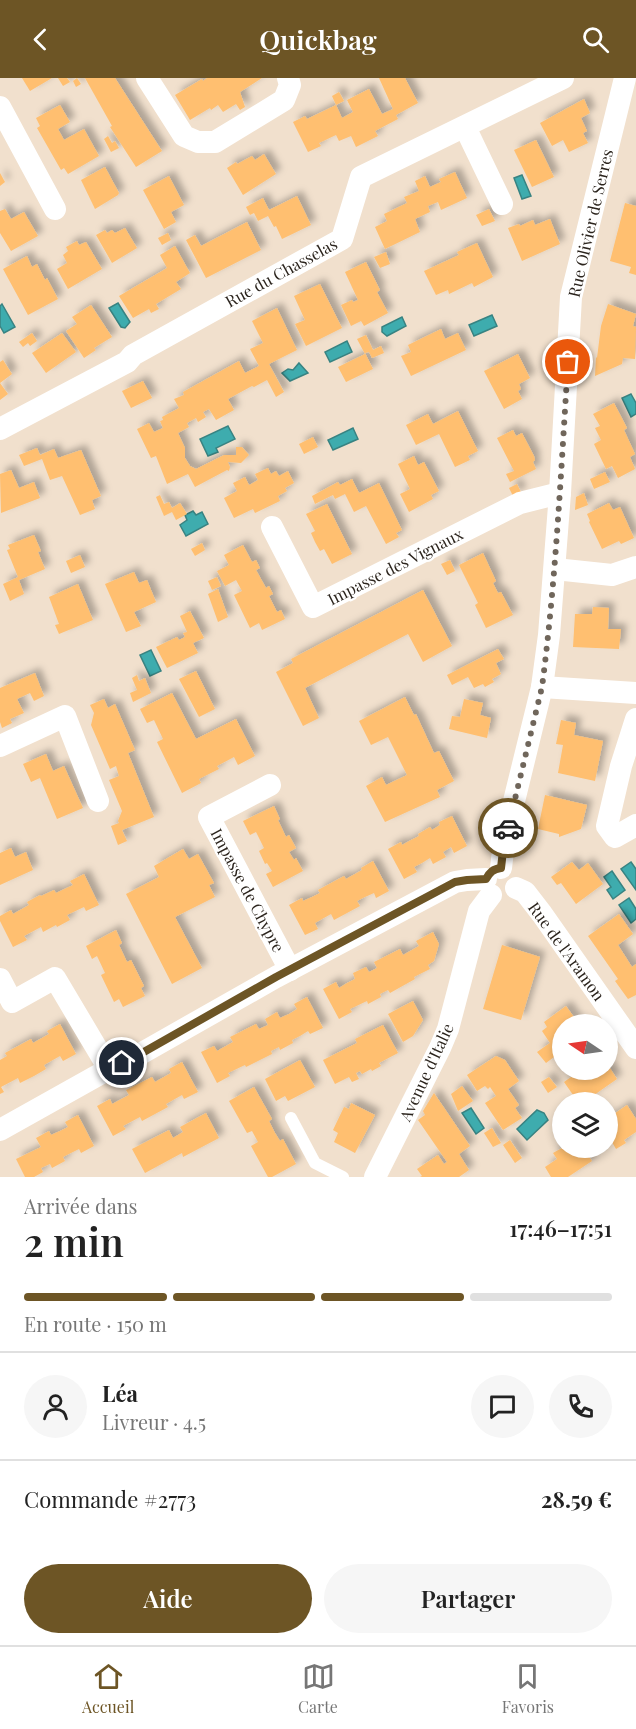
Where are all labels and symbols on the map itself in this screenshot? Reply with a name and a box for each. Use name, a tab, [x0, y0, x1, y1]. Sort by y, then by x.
street label: Rue Olivier de Serres	[563, 147, 617, 299]
street label: Rue du Chasselas	[221, 233, 341, 311]
pin	[542, 336, 593, 387]
street label: Impasse des Vignaux	[324, 522, 467, 609]
courier	[478, 798, 538, 858]
street label: Impasse de Chypre	[207, 825, 289, 955]
street label: Rue de l'Aramon	[524, 897, 610, 1005]
north arrow	[552, 1014, 618, 1080]
street label: Avenue d'Italie	[394, 1020, 458, 1125]
pin	[96, 1037, 147, 1088]

